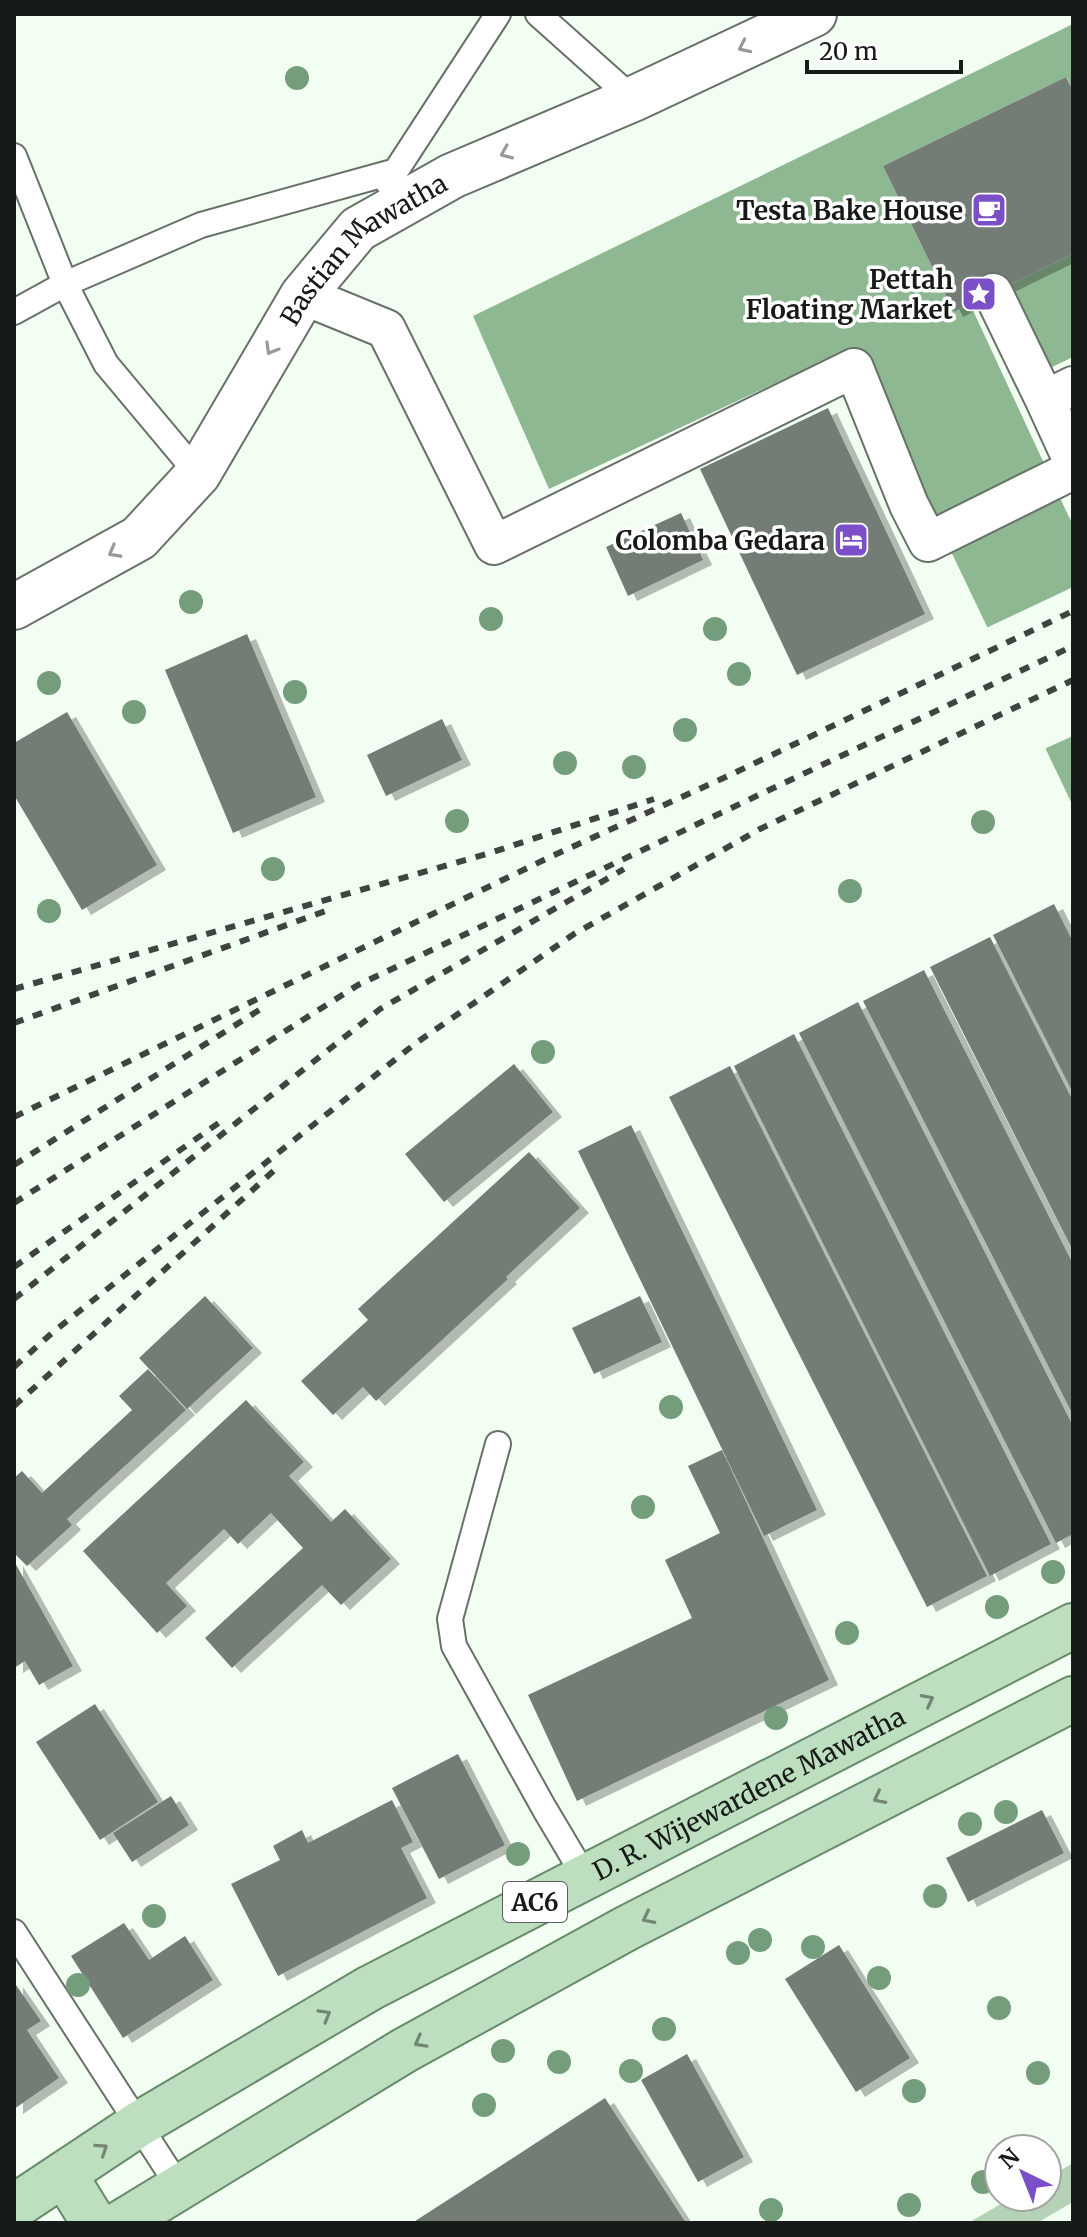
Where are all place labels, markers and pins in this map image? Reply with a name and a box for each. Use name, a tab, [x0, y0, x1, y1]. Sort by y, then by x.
cafe icon: Testa Bake House	[970, 191, 1008, 229]
place label: Testa Bake House	[736, 194, 963, 227]
place label: Pettah Floating Market	[746, 263, 954, 326]
place icon: Pettah Floating Market	[960, 275, 998, 313]
hotel icon: Colomba Gedara	[832, 521, 870, 559]
place label: Colomba Gedara	[615, 524, 825, 557]

